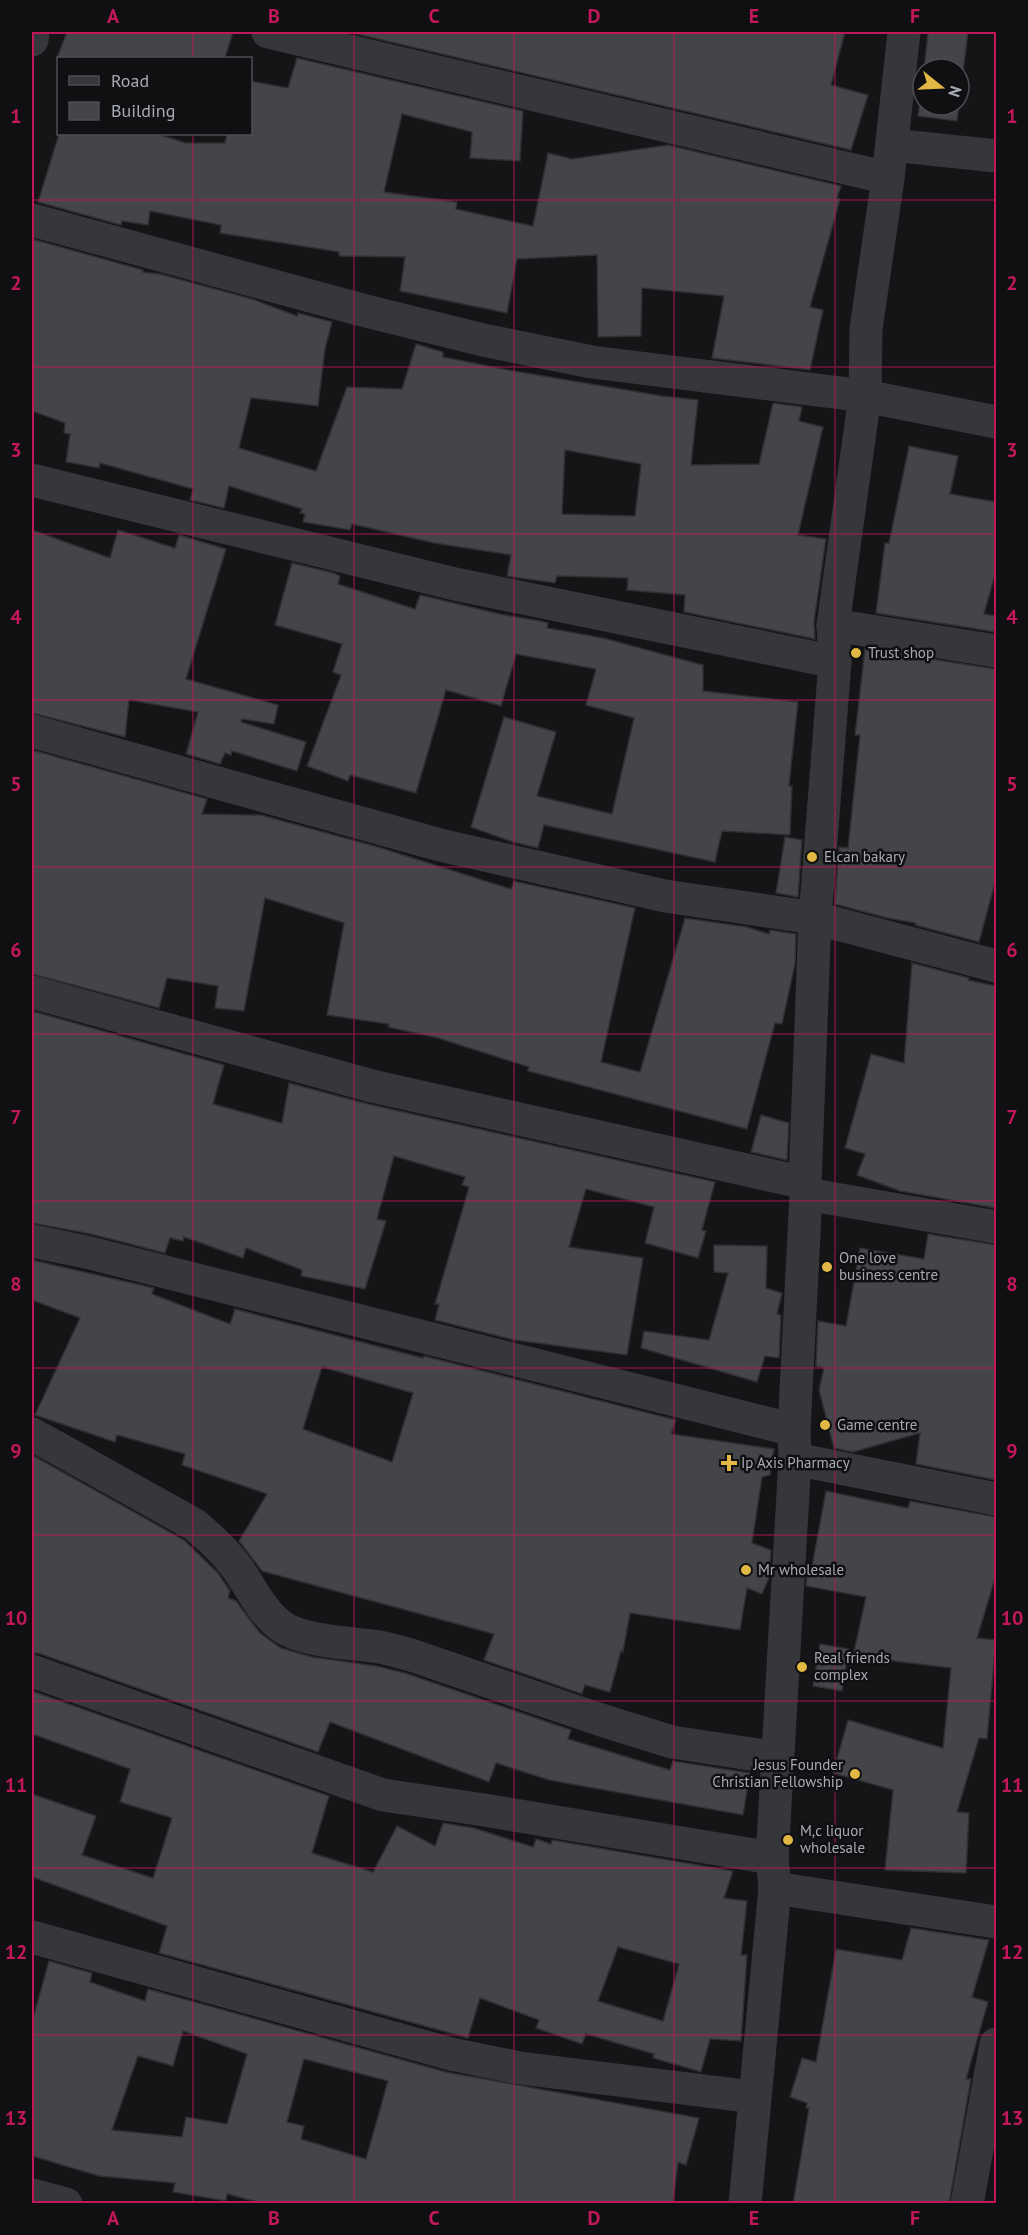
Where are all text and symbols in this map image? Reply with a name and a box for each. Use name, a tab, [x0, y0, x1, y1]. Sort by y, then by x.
text: A	[107, 3, 120, 29]
text: B	[268, 3, 280, 29]
text: C	[428, 3, 440, 29]
text: D	[588, 3, 601, 29]
text: E	[749, 3, 759, 29]
text: F	[910, 3, 920, 29]
legend	[57, 57, 252, 135]
north arrow	[911, 57, 971, 117]
text: Road	[111, 69, 149, 92]
text: N	[944, 84, 966, 100]
text: Building	[111, 99, 175, 122]
text: 1	[10, 103, 22, 129]
text: 1	[1006, 103, 1018, 129]
text: 2	[10, 270, 22, 296]
text: 2	[1006, 270, 1018, 296]
text: 3	[10, 437, 22, 463]
text: 3	[1006, 437, 1018, 463]
text: 4	[10, 604, 22, 630]
text: 4	[1006, 604, 1018, 630]
place label: Trust shop	[868, 643, 934, 662]
marker: Trust shop	[849, 646, 863, 660]
text: 5	[10, 771, 22, 797]
text: 5	[1006, 771, 1018, 797]
place label: Elcan bakary	[824, 847, 905, 866]
marker: Elcan bakary	[805, 850, 819, 864]
text: 6	[10, 937, 22, 963]
text: 6	[1006, 937, 1018, 963]
text: 7	[10, 1104, 22, 1130]
text: 7	[1006, 1104, 1018, 1130]
place label: One love business centre	[839, 1248, 938, 1284]
marker: One love business centre	[820, 1260, 834, 1274]
text: 8	[10, 1271, 22, 1297]
text: 8	[1006, 1271, 1018, 1297]
place label: Game centre	[837, 1415, 917, 1434]
marker: Game centre	[818, 1418, 832, 1432]
text: 9	[10, 1438, 22, 1464]
text: 9	[1006, 1438, 1018, 1464]
place label: Ip Axis Pharmacy	[741, 1453, 850, 1472]
marker: Ip Axis Pharmacy	[722, 1456, 736, 1470]
place label: Mr wholesale	[758, 1560, 844, 1579]
marker: Mr wholesale	[739, 1563, 753, 1577]
text: 10	[5, 1605, 27, 1631]
text: 10	[1001, 1605, 1023, 1631]
place label: Real friends complex	[814, 1648, 890, 1684]
marker: Real friends complex	[795, 1660, 809, 1674]
place label: Jesus Founder Christian Fellowship	[712, 1755, 843, 1791]
marker: Jesus Founder Christian Fellowship	[848, 1767, 862, 1781]
text: 11	[5, 1772, 27, 1798]
text: 11	[1001, 1772, 1023, 1798]
place label: M,c liquor wholesale	[800, 1821, 865, 1857]
marker: M,c liquor wholesale	[781, 1833, 795, 1847]
text: 12	[5, 1939, 27, 1965]
text: 12	[1001, 1939, 1023, 1965]
text: 13	[5, 2105, 27, 2131]
text: 13	[1001, 2105, 1023, 2131]
text: A	[107, 2205, 120, 2231]
text: B	[268, 2205, 280, 2231]
text: C	[428, 2205, 440, 2231]
text: D	[588, 2205, 601, 2231]
text: E	[749, 2205, 759, 2231]
text: F	[910, 2205, 920, 2231]

